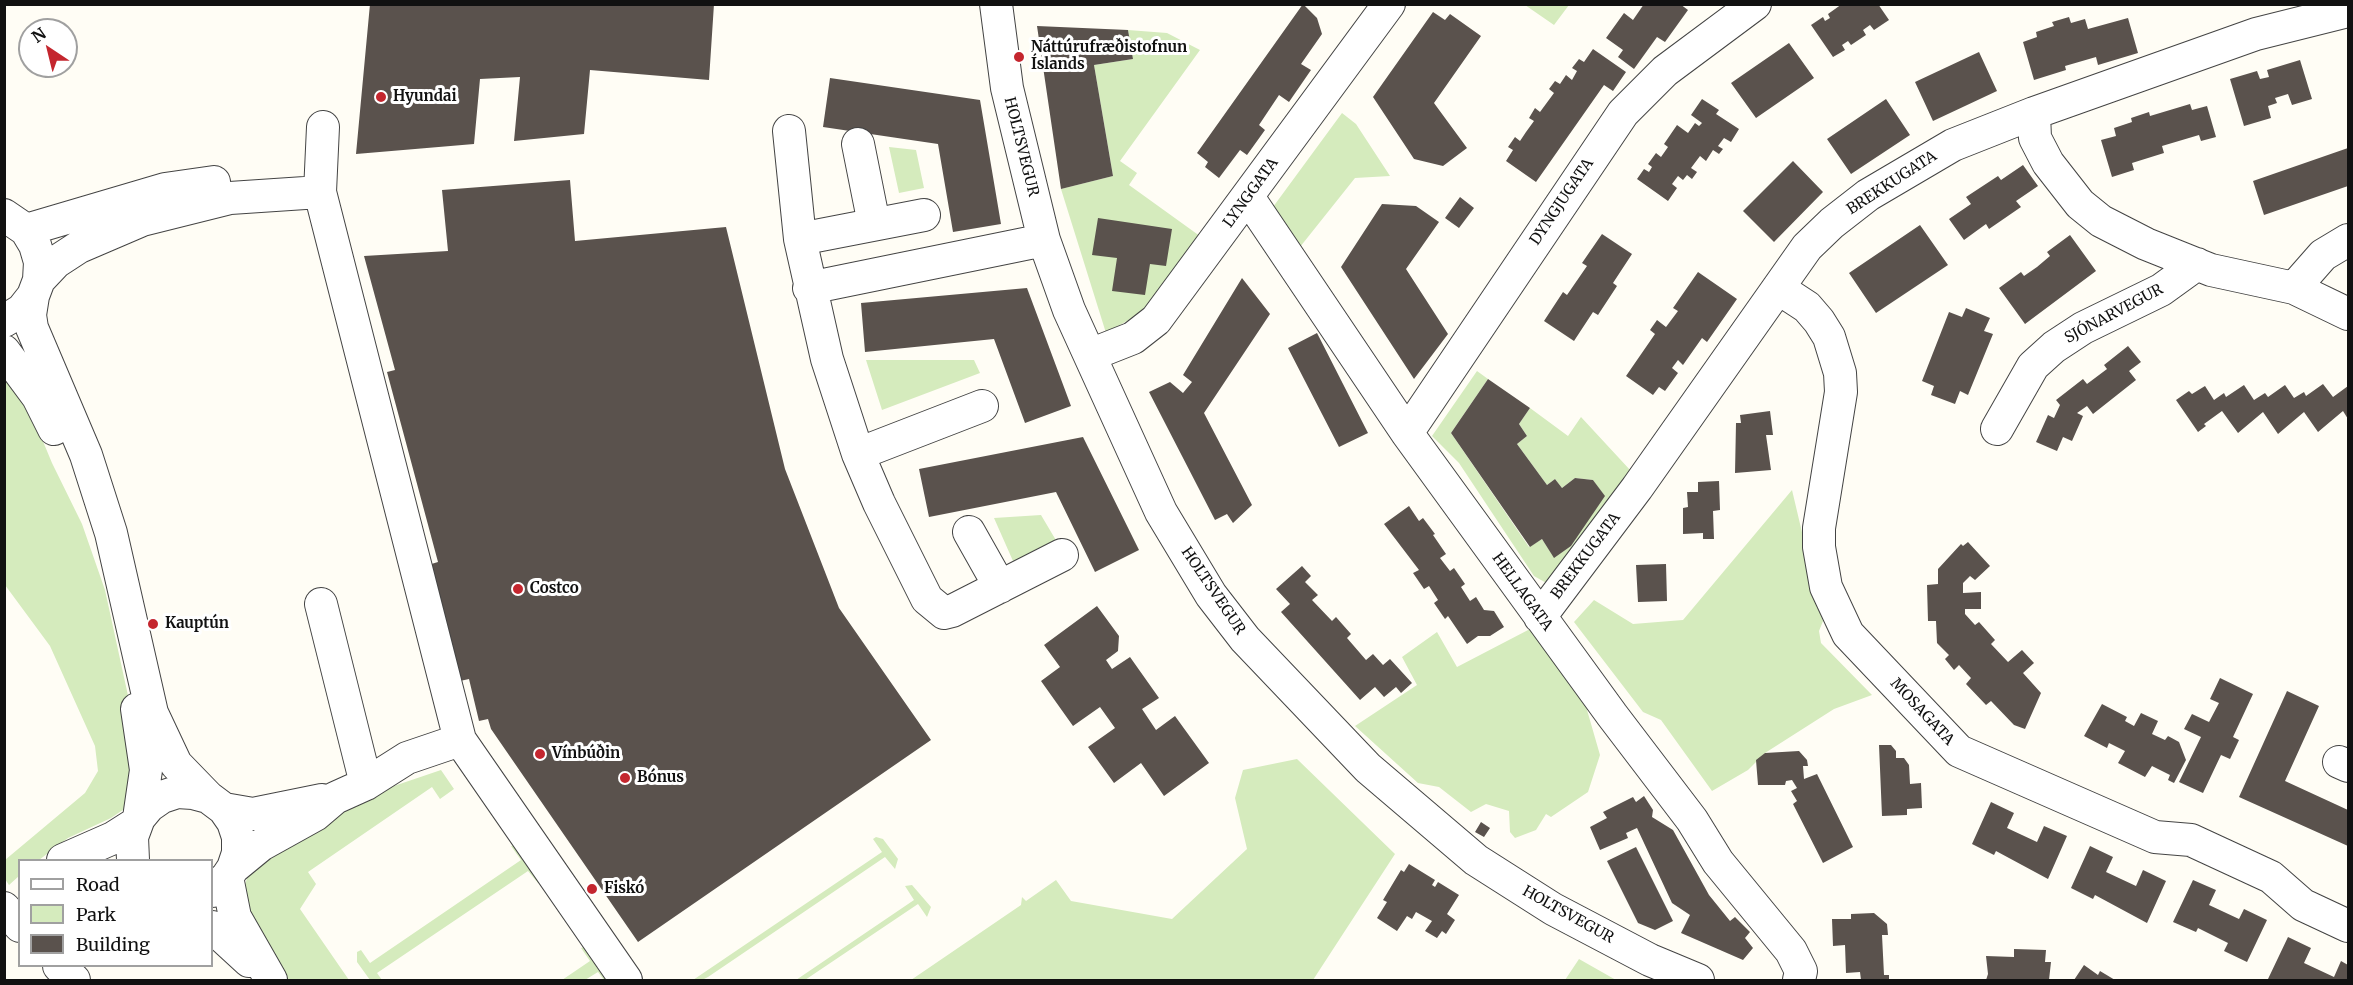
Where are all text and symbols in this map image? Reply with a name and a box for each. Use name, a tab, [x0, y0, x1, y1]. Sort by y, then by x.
north arrow	[18, 18, 78, 78]
text: N	[28, 23, 50, 47]
place label: Náttúrufræðistofnun Íslands	[1031, 39, 1187, 74]
marker: Náttúrufræðistofnun Íslands	[1012, 50, 1026, 64]
place label: Hyundai	[393, 88, 457, 106]
marker: Hyundai	[374, 90, 388, 104]
street label: HOLTSVEGUR	[1000, 95, 1042, 199]
street label: BREKKUGATA	[1844, 147, 1940, 219]
street label: LYNGGATA	[1220, 155, 1282, 231]
street label: DYNGJUGATA	[1526, 155, 1598, 249]
street label: SJÓNARVEGUR	[2062, 281, 2166, 347]
street label: BREKKUGATA	[1548, 509, 1624, 603]
street label: HOLTSVEGUR	[1177, 544, 1249, 638]
street label: HELLAGATA	[1488, 550, 1556, 634]
place label: Costco	[530, 580, 579, 598]
marker: Costco	[511, 582, 525, 596]
place label: Kauptún	[165, 615, 229, 633]
marker: Kauptún	[146, 617, 160, 631]
street label: MOSAGATA	[1886, 675, 1958, 749]
place label: Vínbúðin	[552, 745, 620, 763]
marker: Vínbúðin	[533, 747, 547, 761]
place label: Bónus	[637, 769, 684, 787]
marker: Bónus	[618, 771, 632, 785]
legend	[18, 859, 213, 967]
text: Road	[76, 873, 120, 896]
place label: Fiskó	[604, 880, 644, 898]
marker: Fiskó	[585, 882, 599, 896]
street label: HOLTSVEGUR	[1519, 882, 1617, 948]
text: Park	[76, 903, 116, 926]
text: Building	[76, 933, 150, 956]

